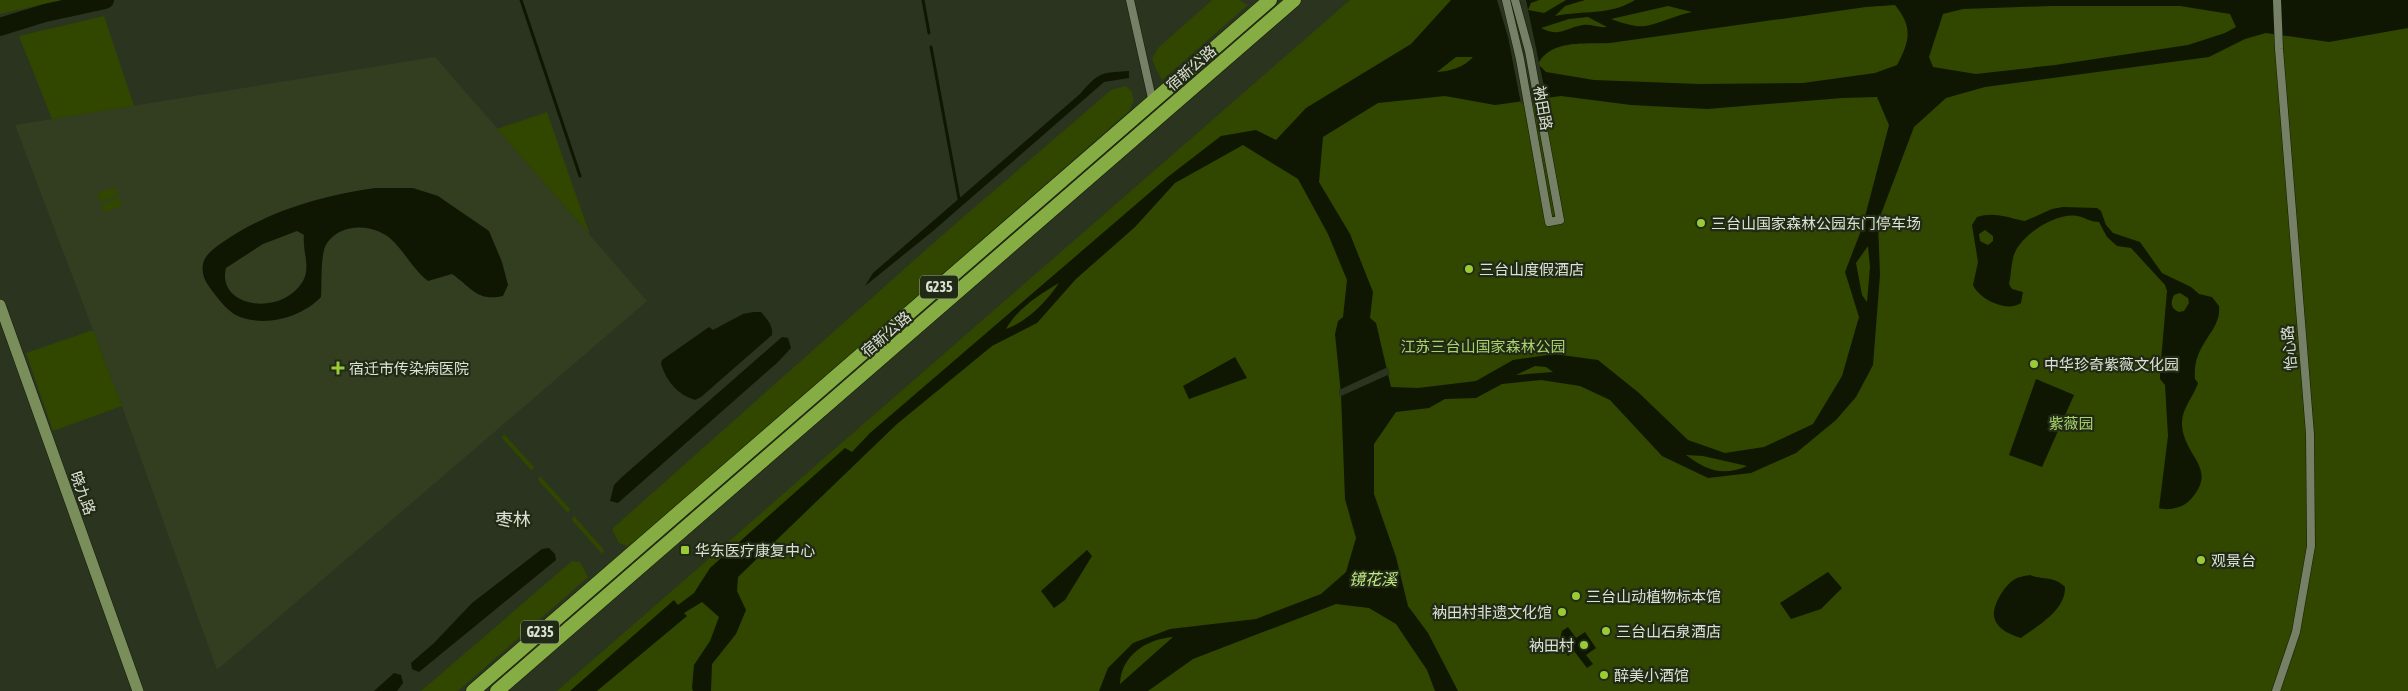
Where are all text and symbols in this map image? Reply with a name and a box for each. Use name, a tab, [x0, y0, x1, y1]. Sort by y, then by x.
street label: 宿新公路	[1163, 42, 1219, 94]
street label: 衲田路	[1531, 84, 1555, 132]
place label: 三台山国家森林公园东门停车场	[1711, 215, 1921, 232]
marker: 三台山国家森林公园东门停车场	[1695, 217, 1707, 229]
place label: 三台山度假酒店	[1479, 261, 1584, 278]
marker: 三台山度假酒店	[1463, 263, 1475, 275]
road number: G235	[920, 276, 958, 298]
street label: 宿新公路	[858, 308, 914, 360]
street label: 怡心路	[2279, 325, 2299, 371]
park label: 江苏三台山国家森林公园	[1400, 338, 1566, 355]
place label: 中华珍奇紫薇文化园	[2044, 356, 2179, 373]
marker: 中华珍奇紫薇文化园	[2028, 358, 2040, 370]
place label: 宿迁市传染病医院	[349, 360, 469, 377]
marker: 宿迁市传染病医院	[331, 361, 345, 375]
park label: 紫薇园	[2048, 415, 2094, 432]
street label: 晓九路	[67, 469, 99, 517]
district label: 枣林	[495, 509, 531, 530]
place label: 华东医疗康复中心	[695, 542, 815, 559]
marker: 华东医疗康复中心	[679, 544, 691, 556]
place label: 观景台	[2211, 552, 2256, 569]
marker: 观景台	[2195, 554, 2207, 566]
water label: 镜花溪	[1349, 570, 1399, 588]
place label: 三台山动植物标本馆	[1586, 588, 1721, 605]
marker: 三台山动植物标本馆	[1570, 590, 1582, 602]
place label: 衲田村非遗文化馆	[1432, 604, 1552, 621]
marker: 衲田村非遗文化馆	[1556, 606, 1568, 618]
road number: G235	[521, 620, 559, 644]
place label: 三台山石泉酒店	[1616, 623, 1721, 640]
marker: 三台山石泉酒店	[1600, 625, 1612, 637]
place label: 衲田村	[1529, 637, 1574, 654]
marker: 衲田村	[1578, 639, 1590, 651]
place label: 醉美小酒馆	[1614, 667, 1689, 684]
marker: 醉美小酒馆	[1598, 669, 1610, 681]

